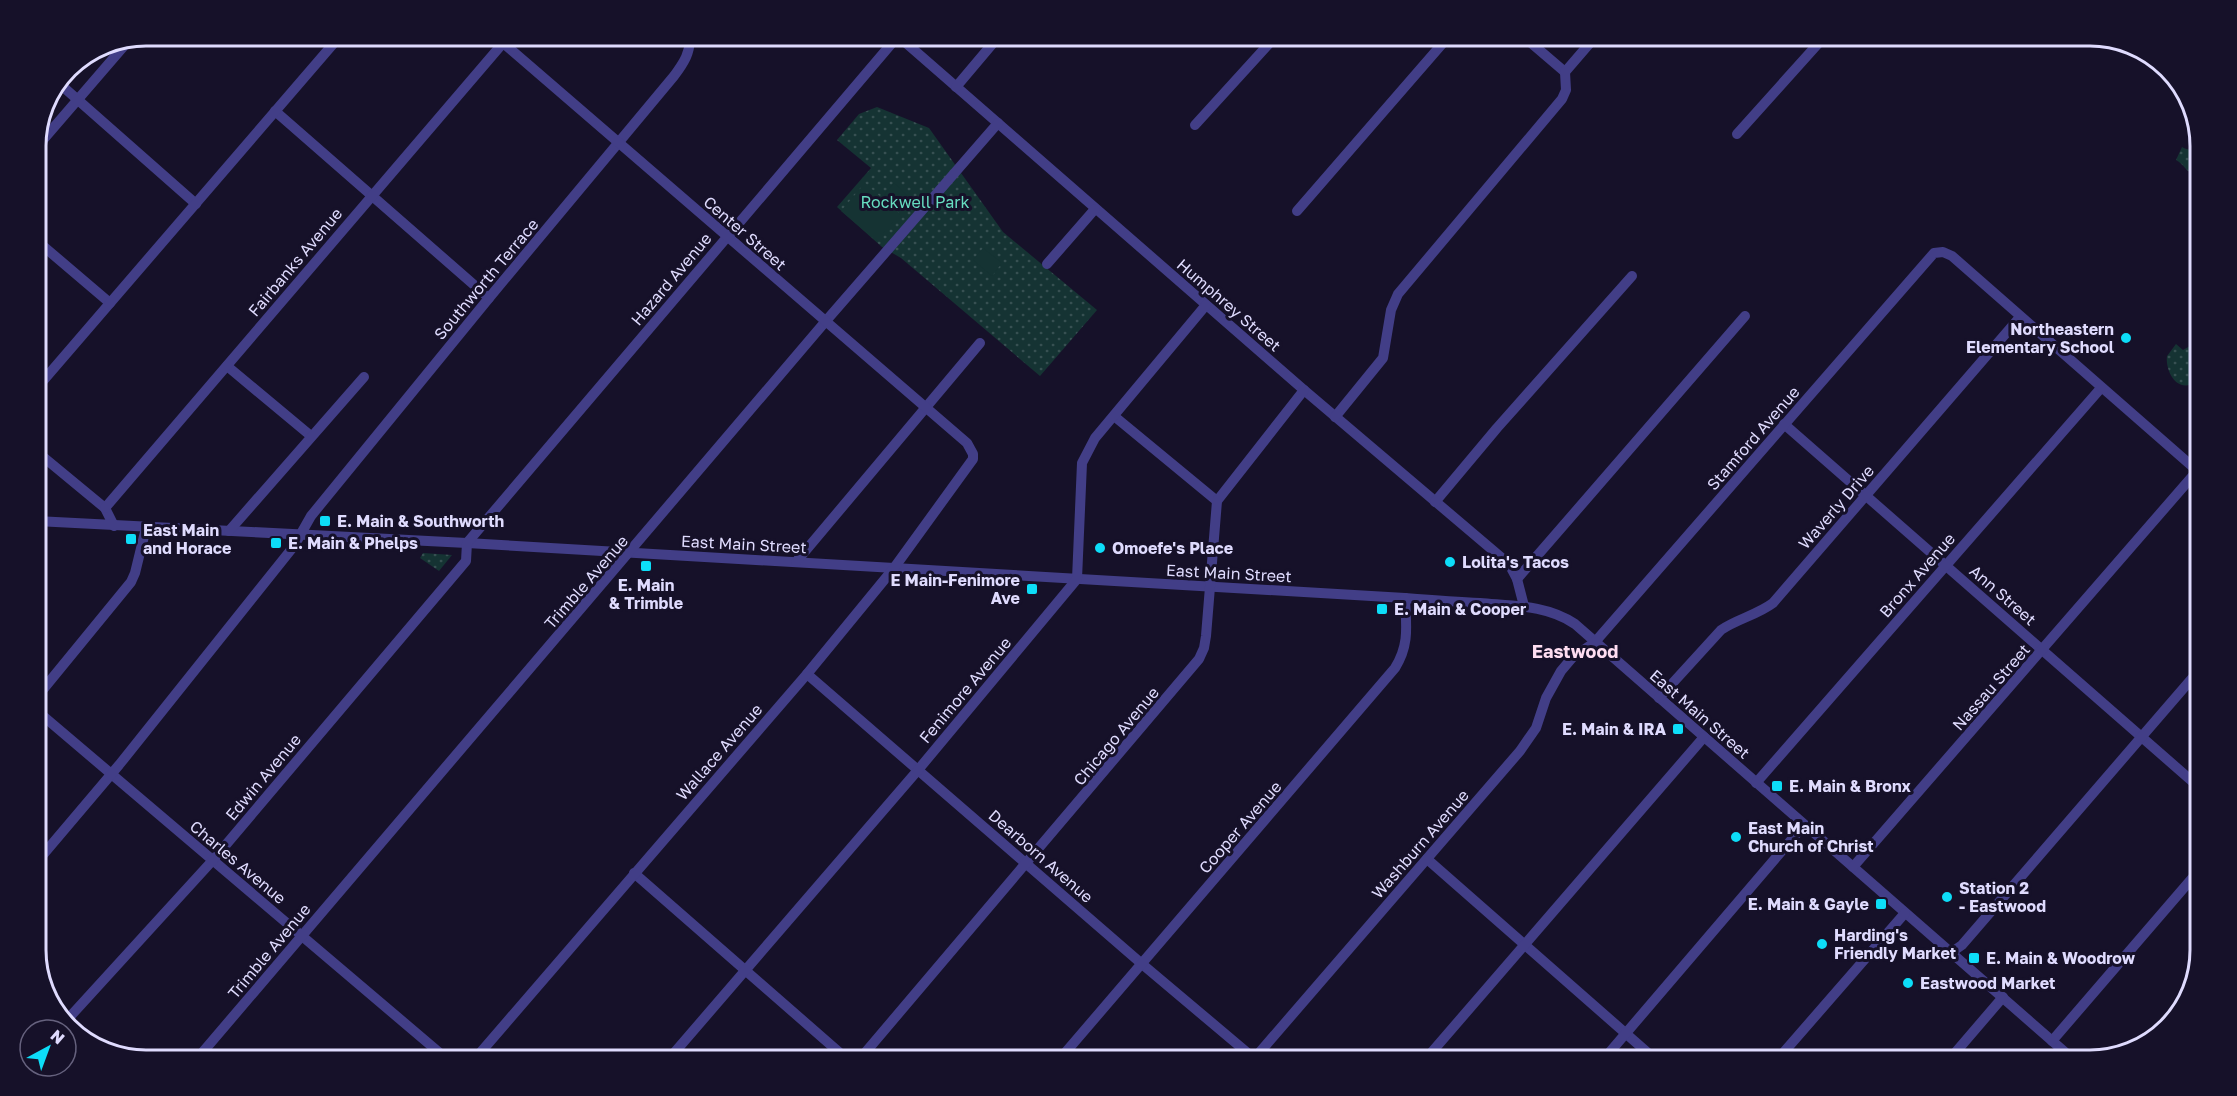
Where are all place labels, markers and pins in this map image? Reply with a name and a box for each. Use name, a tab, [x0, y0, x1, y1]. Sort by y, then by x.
place label: Northeastern Elementary School	[1966, 319, 2115, 357]
marker: Northeastern Elementary School	[2119, 331, 2133, 345]
place label: E. Main & Southworth	[337, 511, 504, 531]
marker: E. Main & Southworth	[318, 514, 332, 528]
place label: East Main and Horace	[143, 520, 232, 558]
marker: East Main and Horace	[124, 532, 138, 546]
place label: E. Main & Phelps	[288, 533, 418, 553]
marker: E. Main & Phelps	[269, 536, 283, 550]
place label: Omoefe's Place	[1112, 538, 1233, 558]
marker: Omoefe's Place	[1093, 541, 1107, 555]
place label: Lolita's Tacos	[1462, 552, 1569, 572]
marker: Lolita's Tacos	[1443, 555, 1457, 569]
marker: E. Main & Trimble	[639, 559, 653, 573]
place label: E Main-Fenimore Ave	[890, 570, 1020, 608]
place label: E. Main & Trimble	[609, 575, 683, 613]
marker: E Main-Fenimore Ave	[1025, 582, 1039, 596]
place label: E. Main & Cooper	[1394, 599, 1526, 619]
marker: E. Main & Cooper	[1375, 602, 1389, 616]
place label: E. Main & IRA	[1562, 719, 1667, 739]
marker: E. Main & IRA	[1671, 722, 1685, 736]
place label: E. Main & Bronx	[1789, 776, 1912, 796]
marker: E. Main & Bronx	[1770, 779, 1784, 793]
place label: East Main Church of Christ	[1748, 818, 1874, 856]
marker: East Main Church of Christ	[1729, 830, 1743, 844]
place label: Station 2 - Eastwood	[1959, 878, 2046, 916]
marker: Station 2 - Eastwood	[1940, 890, 1954, 904]
place label: E. Main & Gayle	[1748, 894, 1869, 914]
marker: E. Main & Gayle	[1874, 897, 1888, 911]
place label: Harding's Friendly Market	[1834, 925, 1956, 963]
marker: Harding's Friendly Market	[1815, 937, 1829, 951]
place label: E. Main & Woodrow	[1986, 948, 2136, 968]
marker: E. Main & Woodrow	[1967, 951, 1981, 965]
place label: Eastwood Market	[1920, 973, 2055, 993]
marker: Eastwood Market	[1901, 976, 1915, 990]

